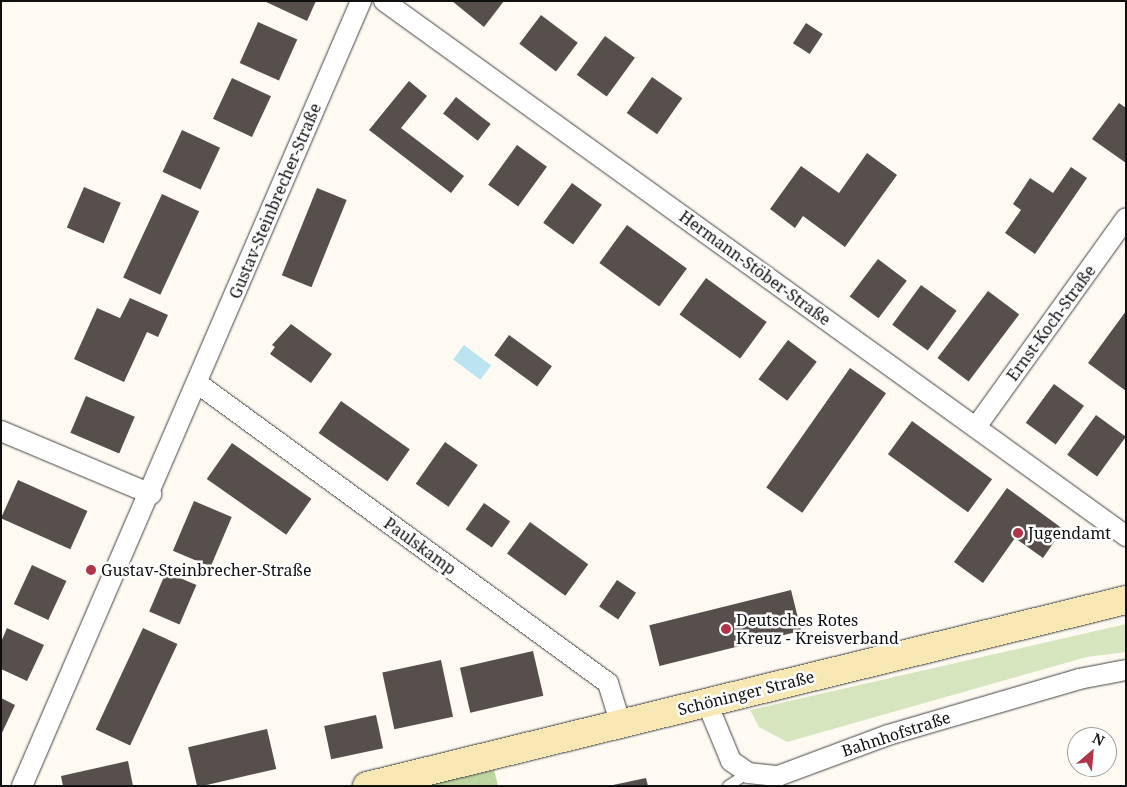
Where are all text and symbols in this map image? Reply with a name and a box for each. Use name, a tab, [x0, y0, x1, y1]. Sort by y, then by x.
street label: Gustav-Steinbrecher-Straße	[225, 100, 325, 302]
street label: Hermann-Stöber-Straße	[676, 207, 834, 329]
street label: Ernst-Koch-Straße	[1003, 261, 1099, 385]
street label: Paulskamp	[380, 513, 460, 579]
place label: Jugendamt	[1028, 523, 1111, 543]
marker: Jugendamt	[1012, 527, 1024, 539]
place label: Gustav-Steinbrecher-Straße	[101, 560, 311, 580]
marker: Gustav-Steinbrecher-Straße	[85, 564, 97, 576]
place label: Deutsches Rotes Kreuz - Kreisverband	[736, 610, 899, 648]
marker: Deutsches Rotes Kreuz - Kreisverband	[720, 623, 732, 635]
street label: Schöninger Straße	[676, 667, 816, 719]
street label: Bahnhofstraße	[839, 707, 953, 761]
north arrow	[1067, 727, 1117, 777]
text: N	[1089, 728, 1108, 750]

